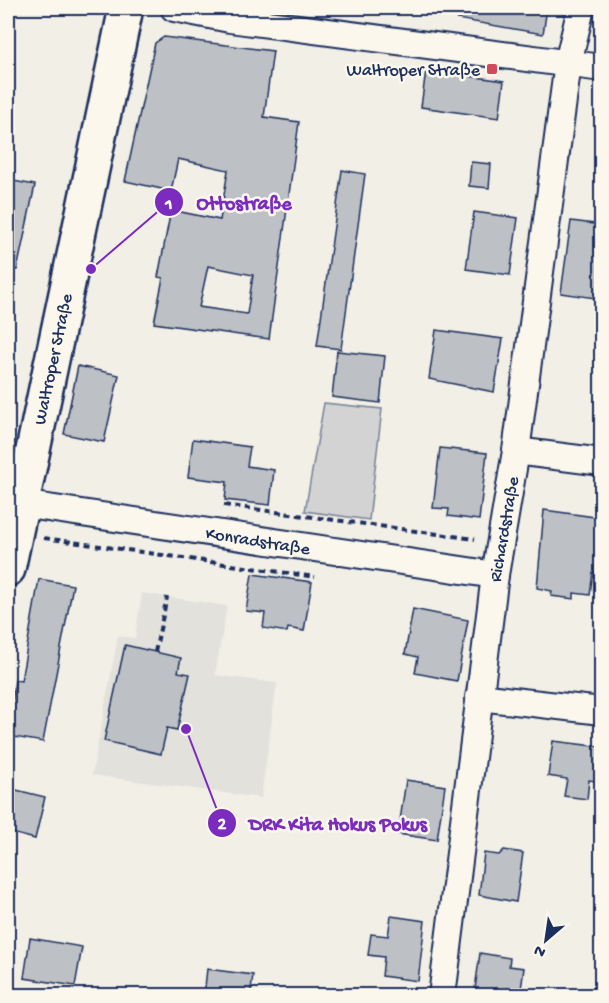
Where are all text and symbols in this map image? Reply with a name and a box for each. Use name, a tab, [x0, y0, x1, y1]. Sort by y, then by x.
place label: Waltroper Straße	[347, 61, 481, 82]
marker: Waltroper Straße	[485, 62, 499, 76]
callout: Ottostraße	[154, 183, 303, 221]
text: Ottostraße	[197, 194, 292, 217]
text: 1	[164, 195, 173, 216]
street label: Waltroper Straße	[30, 291, 79, 427]
street label: Richardstraße	[486, 474, 525, 584]
street label: Konradstraße	[204, 524, 312, 561]
callout: DRK Kita Hokus Pokus	[207, 804, 439, 842]
text: 2	[218, 815, 227, 836]
text: DRK Kita Hokus Pokus	[247, 815, 429, 838]
north arrow	[516, 910, 576, 970]
text: N	[531, 939, 550, 961]

